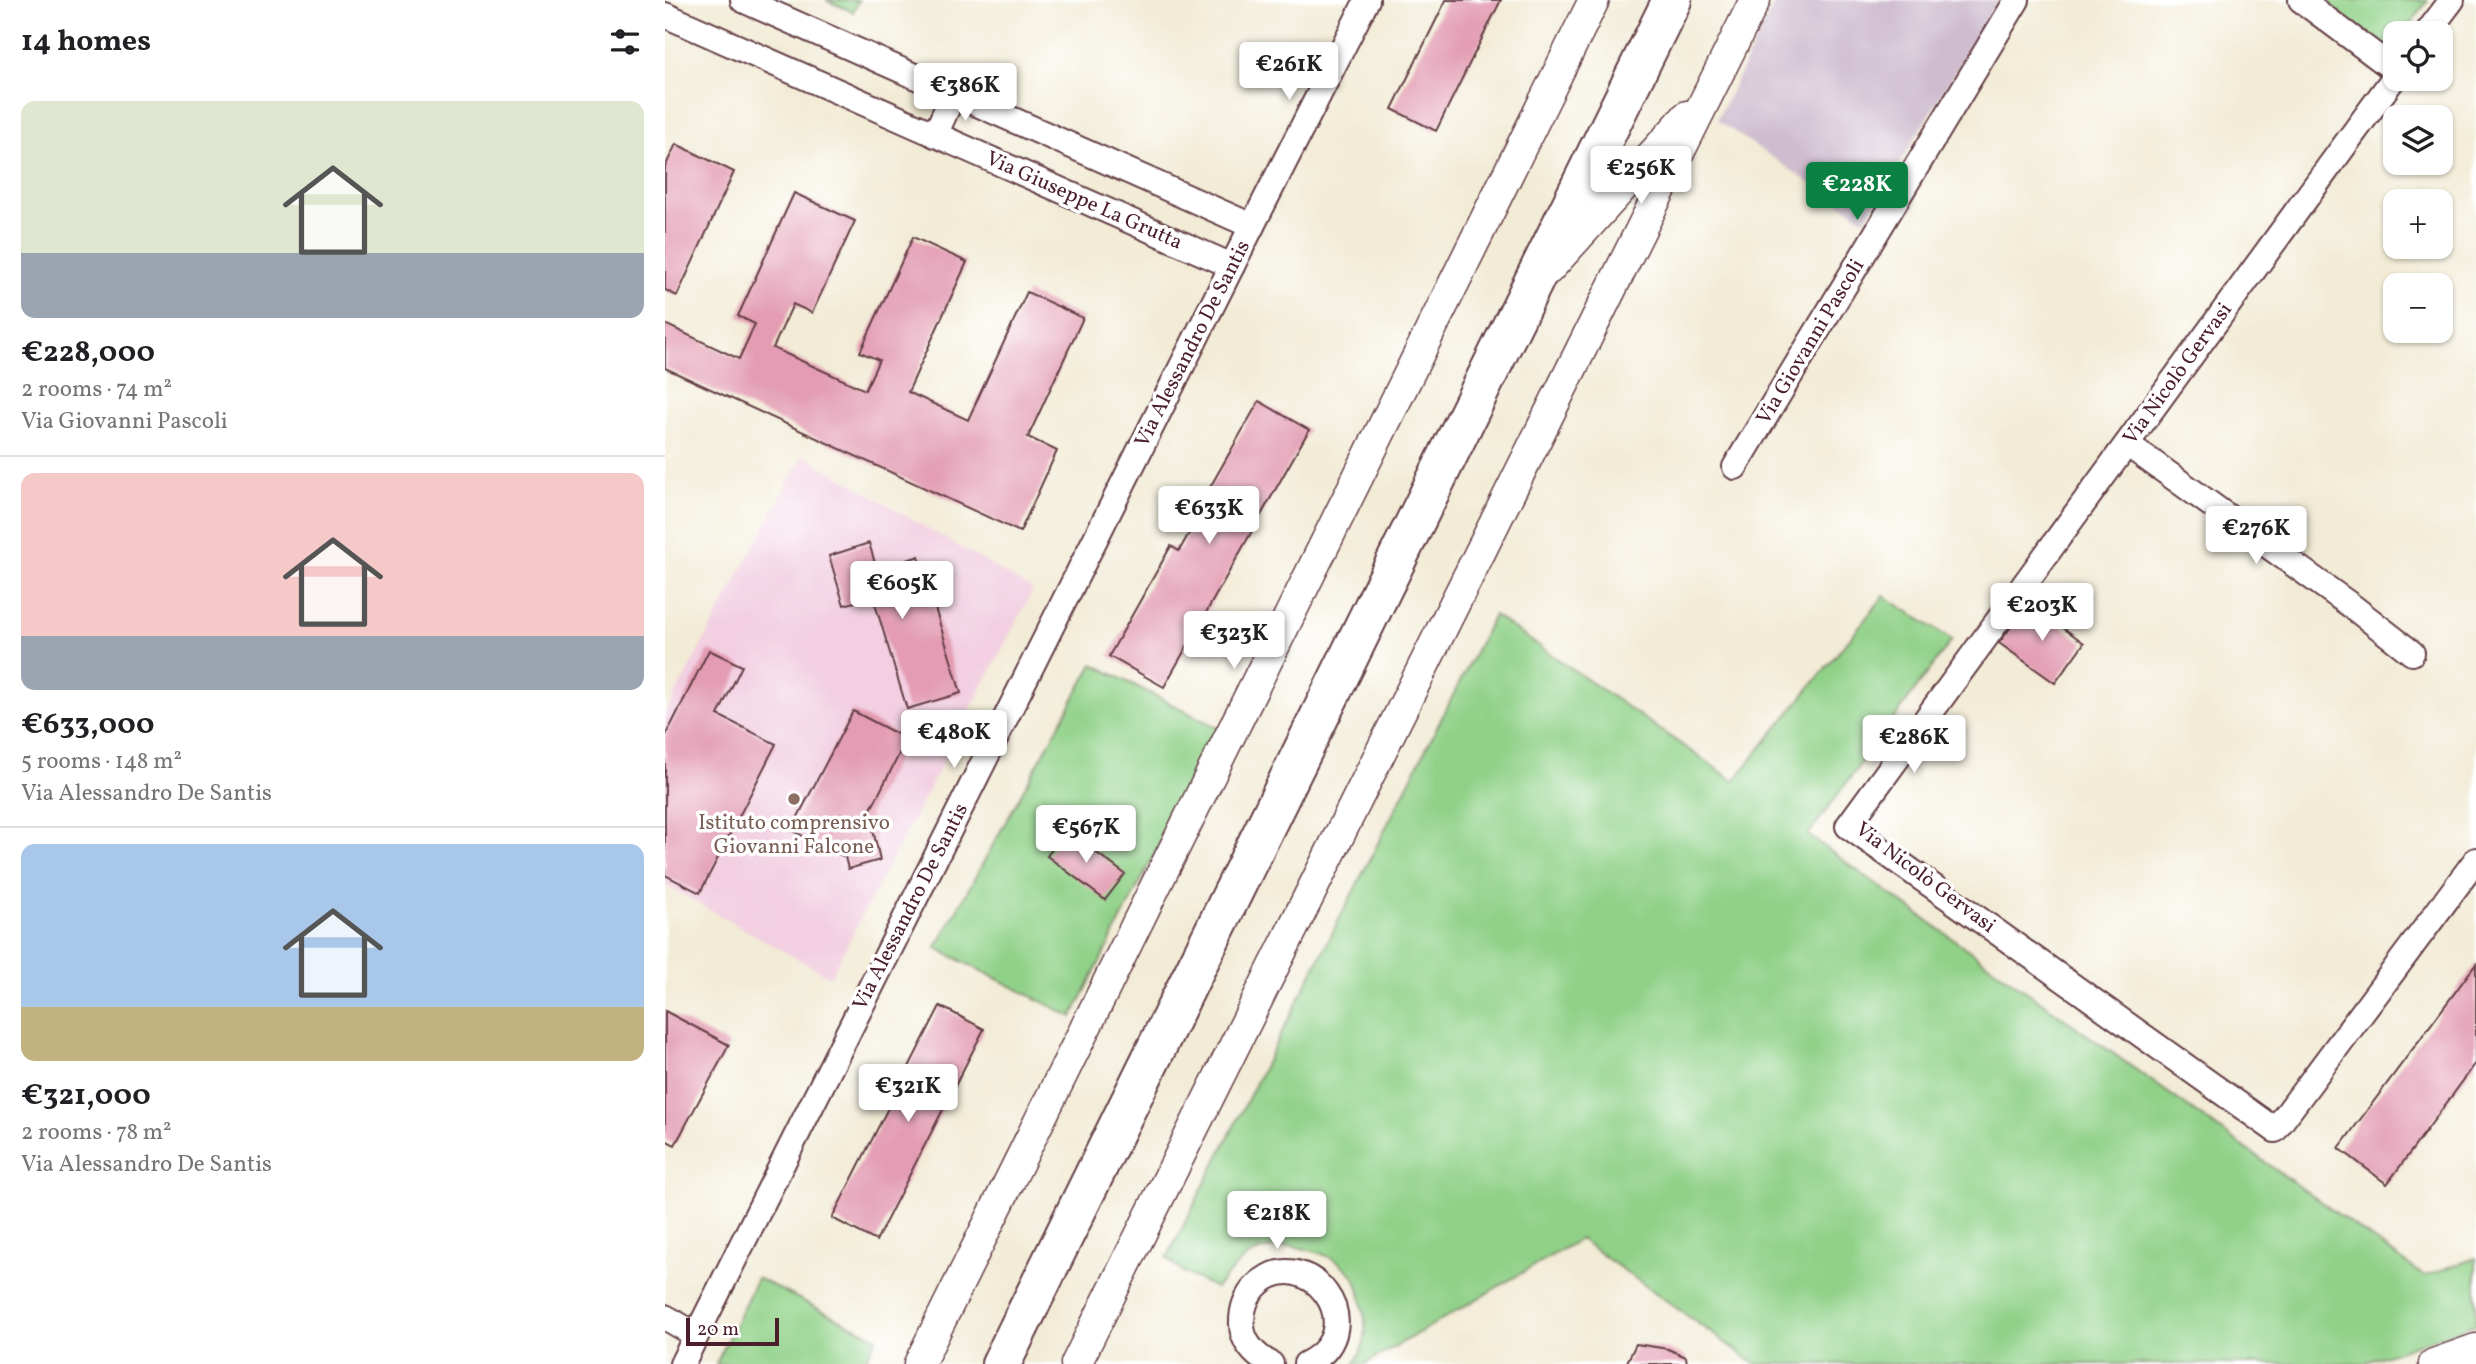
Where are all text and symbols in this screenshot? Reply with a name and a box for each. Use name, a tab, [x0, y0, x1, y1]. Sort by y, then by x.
text: 14 homes	[21, 21, 151, 63]
map controls	[2383, 21, 2453, 343]
button: locate	[2383, 21, 2453, 91]
icon: filters	[606, 23, 644, 61]
pin: €261K	[1240, 42, 1338, 102]
text: €261K	[1255, 49, 1323, 81]
pin: €386K	[916, 64, 1014, 123]
text: €386K	[930, 70, 1000, 102]
button: layers	[2383, 105, 2453, 175]
street label: Via Giuseppe La Grutta	[981, 145, 1187, 257]
pin: €256K	[1592, 146, 1690, 206]
icon: home	[270, 147, 396, 273]
text: €256K	[1606, 153, 1676, 185]
pin: €228K	[1808, 162, 1906, 222]
text: €228K	[1822, 169, 1892, 201]
button: +	[2383, 189, 2453, 259]
street label: Via Alessandro De Santis	[1128, 235, 1258, 453]
street label: Via Giovanni Pascoli	[1750, 254, 1872, 430]
button: −	[2383, 273, 2453, 343]
street label: Via Nicolò Gervasi	[2117, 297, 2239, 451]
text: €228,000	[21, 332, 155, 374]
text: 2 rooms · 74 m²	[21, 374, 172, 406]
text: Via Giovanni Pascoli	[21, 406, 228, 438]
pin: €633K	[1160, 486, 1258, 546]
text: €633K	[1174, 493, 1244, 525]
pin: €276K	[2207, 506, 2305, 566]
text: €276K	[2222, 513, 2290, 545]
icon: home	[270, 519, 396, 645]
pin: €605K	[853, 562, 951, 621]
text: €605K	[866, 568, 938, 600]
pin: €203K	[1993, 584, 2091, 643]
text: €203K	[2006, 590, 2078, 622]
pin: €323K	[1185, 612, 1283, 671]
text: €323K	[1200, 618, 1268, 650]
text: €633,000	[21, 704, 155, 746]
pin: €480K	[905, 710, 1003, 770]
pin: €286K	[1865, 716, 1963, 775]
text: €480K	[917, 717, 991, 749]
text: €286K	[1879, 722, 1949, 754]
text: 5 rooms · 148 m²	[21, 746, 182, 778]
text: Via Alessandro De Santis	[21, 778, 272, 810]
marker: Istituto comprensivo Giovanni Falcone	[786, 791, 802, 807]
street label: Via Alessandro De Santis	[846, 798, 976, 1016]
pin: €567K	[1037, 806, 1135, 865]
place label: Istituto comprensivo Giovanni Falcone	[698, 809, 890, 862]
text: €567K	[1052, 812, 1120, 844]
street label: Via Nicolò Gervasi	[1849, 816, 2001, 940]
icon: home	[270, 890, 396, 1016]
pin: €321K	[859, 1064, 957, 1124]
text: €321K	[875, 1071, 941, 1103]
text: €321,000	[21, 1075, 151, 1117]
text: 2 rooms · 78 m²	[21, 1117, 172, 1149]
text: Via Alessandro De Santis	[21, 1149, 272, 1181]
pin: €218K	[1228, 1192, 1326, 1251]
text: €218K	[1243, 1198, 1311, 1230]
scale bar	[686, 1315, 779, 1347]
text: 20 m	[697, 1317, 739, 1343]

